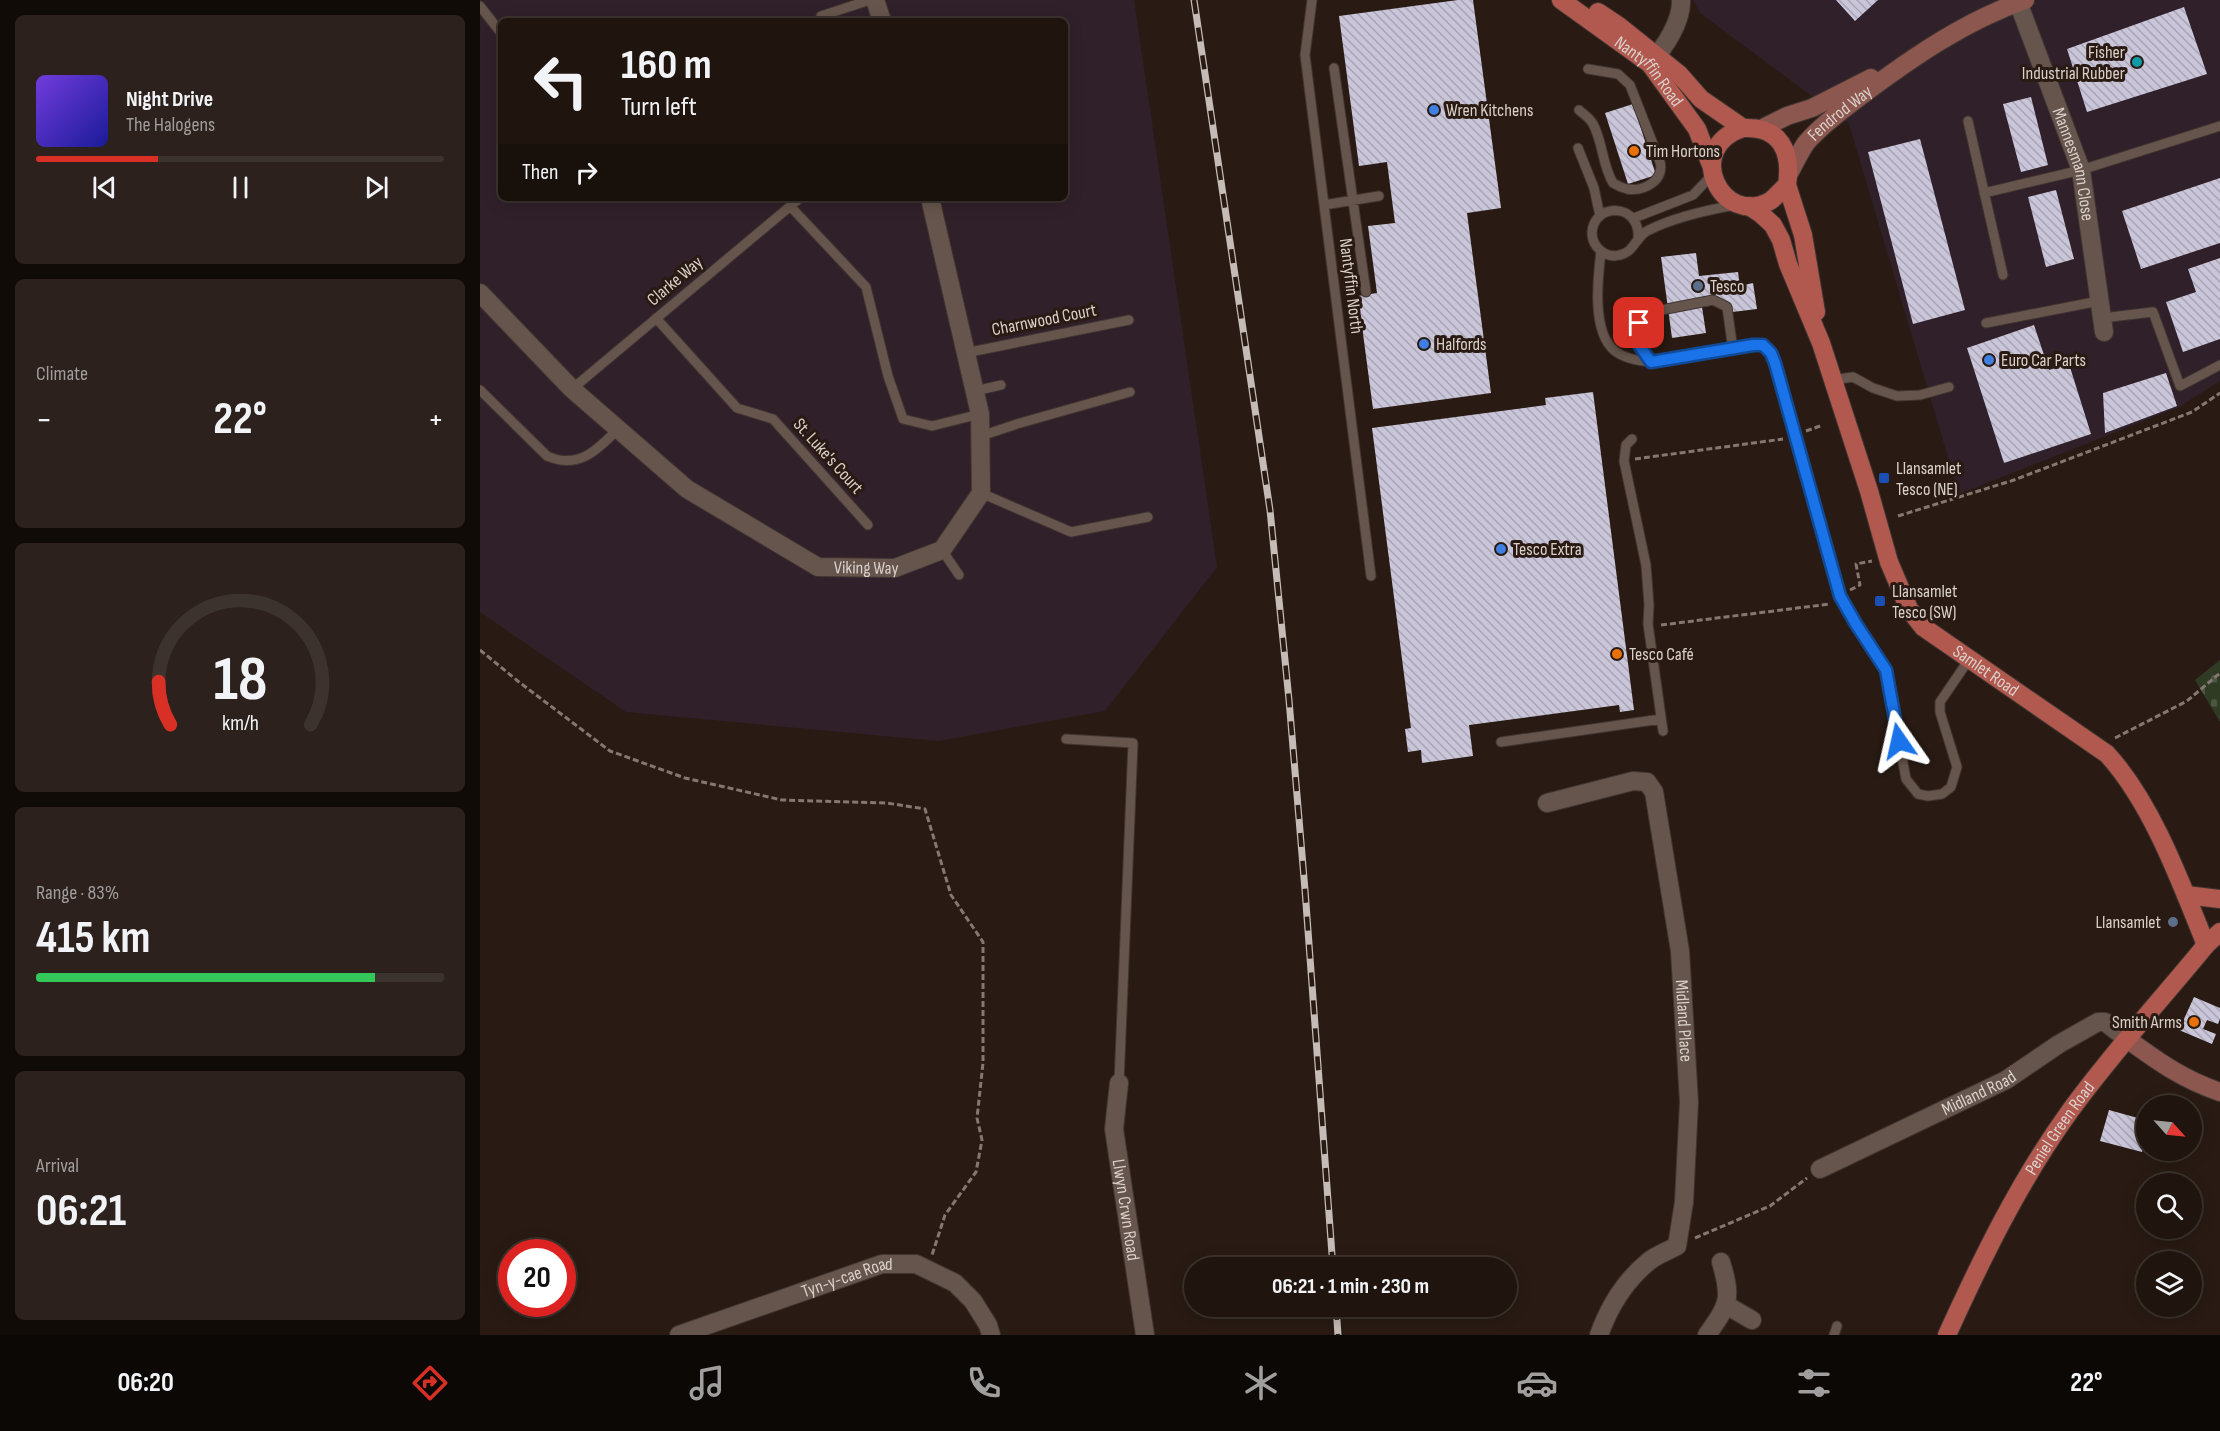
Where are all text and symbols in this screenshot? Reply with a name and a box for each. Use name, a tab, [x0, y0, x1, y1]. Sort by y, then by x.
street label: Nantyffin Road	[1611, 31, 1688, 111]
text: 160 m	[621, 40, 712, 91]
icon: left	[522, 42, 600, 120]
place label: Fisher Industrial Rubber	[2022, 42, 2125, 84]
marker: Fisher Industrial Rubber	[2130, 55, 2144, 69]
street label: Fendrod Way	[1803, 81, 1876, 145]
text: Night Drive	[126, 86, 213, 113]
text: Turn left	[621, 91, 697, 123]
place label: Wren Kitchens	[1446, 100, 1533, 121]
marker: Wren Kitchens	[1427, 103, 1441, 117]
street label: Mannesmann Close	[2048, 105, 2099, 222]
text: The Halogens	[126, 113, 215, 137]
place label: Tim Hortons	[1646, 141, 1720, 162]
marker: Tim Hortons	[1627, 144, 1641, 158]
icon: right	[570, 156, 603, 189]
text: Then	[522, 159, 558, 186]
icon: previous	[88, 171, 121, 204]
icon: pause	[224, 171, 257, 204]
icon: next	[360, 171, 393, 204]
street label: Nantyffin North	[1335, 237, 1367, 335]
street label: Clarke Way	[643, 252, 707, 310]
place label: Tesco	[1710, 276, 1744, 297]
marker: Tesco	[1691, 279, 1705, 293]
pin	[1613, 297, 1664, 348]
street label: Charnwood Court	[990, 299, 1099, 340]
icon: arrive	[1622, 306, 1655, 339]
place label: Halfords	[1436, 334, 1487, 355]
marker: Halfords	[1417, 337, 1431, 351]
place label: Euro Car Parts	[2001, 350, 2086, 371]
marker: Euro Car Parts	[1982, 353, 1996, 367]
text: Climate	[36, 362, 88, 386]
text: 22°	[213, 392, 267, 447]
text: −	[36, 400, 52, 440]
text: +	[428, 400, 444, 440]
street label: St. Luke's Court	[789, 414, 868, 498]
place label: Llansamlet Tesco (NE)	[1896, 458, 1962, 500]
marker: Llansamlet Tesco (NE)	[1877, 471, 1891, 485]
place label: Tesco Extra	[1513, 539, 1582, 560]
marker: Tesco Extra	[1494, 542, 1508, 556]
street label: Viking Way	[834, 557, 899, 579]
place label: Llansamlet Tesco (SW)	[1892, 581, 1958, 623]
marker: Llansamlet Tesco (SW)	[1873, 594, 1887, 608]
street label: Samlet Road	[1949, 640, 2023, 700]
text: 18	[213, 643, 267, 718]
place label: Tesco Café	[1629, 644, 1694, 665]
marker: Tesco Café	[1610, 647, 1624, 661]
position arrow	[1867, 709, 1931, 773]
text: km/h	[221, 711, 259, 736]
text: Range · 83%	[36, 881, 119, 905]
text: 415 km	[36, 911, 150, 966]
place label: Llansamlet	[2095, 912, 2162, 933]
marker: Llansamlet	[2166, 915, 2180, 929]
street label: Midland Place	[1671, 979, 1697, 1062]
place label: Smith Arms	[2112, 1012, 2182, 1033]
marker: Smith Arms	[2187, 1015, 2201, 1029]
street label: Midland Road	[1938, 1066, 2020, 1120]
street label: Peniel Green Road	[2020, 1077, 2099, 1178]
north arrow	[2136, 1095, 2202, 1161]
map controls	[2136, 1095, 2202, 1317]
text: Arrival	[36, 1154, 79, 1178]
street label: Llwyn Crwn Road	[1108, 1158, 1144, 1262]
button: search	[2136, 1173, 2202, 1239]
text: 06:21	[36, 1184, 126, 1239]
speed limit sign: 20	[498, 1239, 576, 1317]
button: layers	[2136, 1251, 2202, 1317]
street label: Tyn-y-cae Road	[799, 1253, 892, 1302]
text: 06:21 · 1 min · 230 m	[1272, 1273, 1429, 1300]
icon: directions	[409, 1362, 451, 1404]
icon: music	[686, 1362, 728, 1404]
icon: phone	[963, 1362, 1005, 1404]
icon: climate	[1240, 1362, 1282, 1404]
icon: car	[1516, 1362, 1558, 1404]
icon: filters	[1793, 1362, 1835, 1404]
text: 06:20	[117, 1367, 174, 1399]
text: 22°	[2070, 1367, 2103, 1399]

